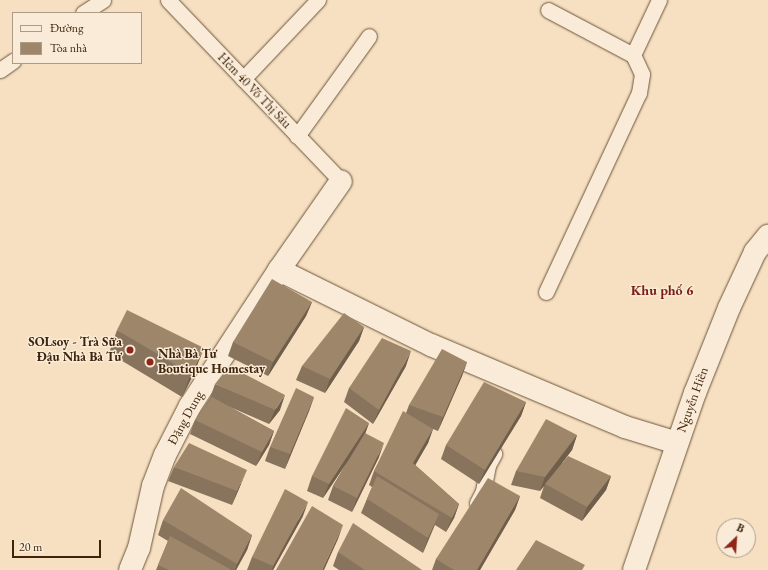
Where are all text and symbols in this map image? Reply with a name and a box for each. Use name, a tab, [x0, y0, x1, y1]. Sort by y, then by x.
legend	[12, 12, 142, 64]
text: Đường	[50, 20, 83, 36]
text: Tòa nhà	[50, 40, 87, 56]
street label: Hẻm 40 Võ Thị Sáu	[214, 50, 294, 132]
district label: Khu phố 6	[631, 282, 693, 298]
place label: SOLsoy - Trà Sữa Đậu Nhà Bà Tư	[28, 335, 122, 366]
marker: SOLsoy - Trà Sữa Đậu Nhà Bà Tư	[125, 345, 135, 355]
place label: Nhà Bà Tư Boutique Homestay	[158, 347, 265, 378]
marker: Nhà Bà Tư Boutique Homestay	[145, 357, 155, 367]
street label: Nguyễn Hiền	[674, 365, 712, 435]
street label: Đặng Dung	[165, 388, 207, 448]
north arrow	[716, 518, 756, 558]
text: B	[735, 520, 747, 536]
scale bar	[14, 532, 103, 558]
text: 20 m	[19, 539, 42, 555]

